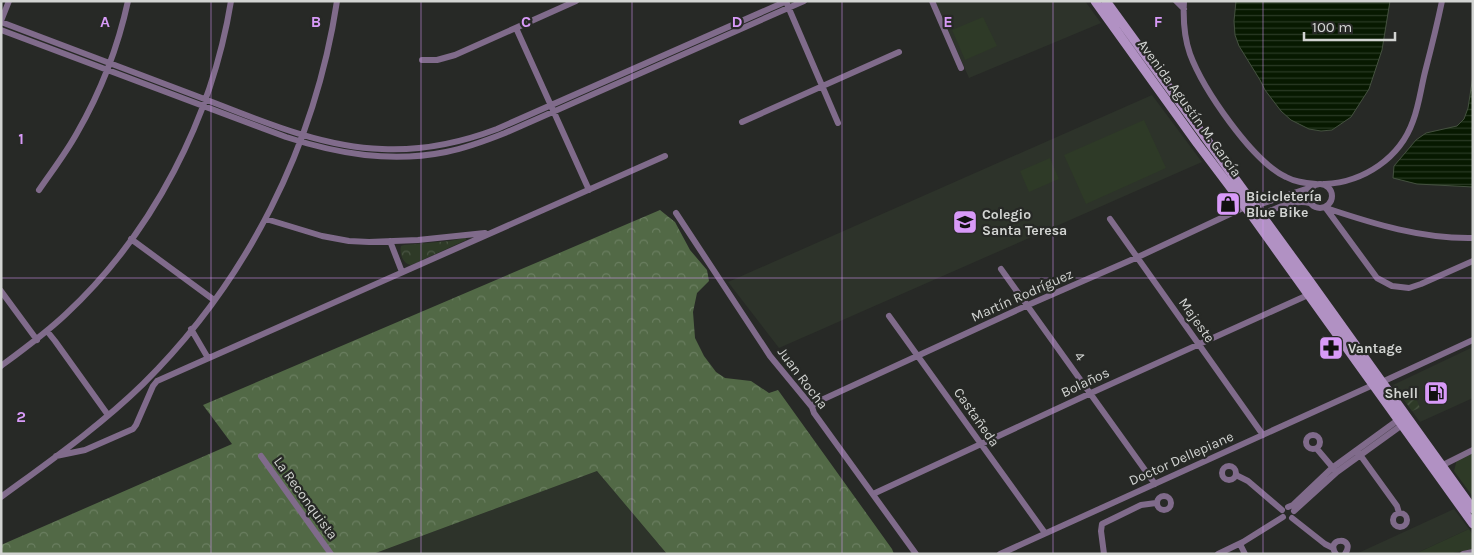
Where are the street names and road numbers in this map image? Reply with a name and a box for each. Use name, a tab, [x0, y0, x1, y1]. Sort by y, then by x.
street label: Avenida Agustín M. García	[1134, 36, 1245, 180]
street label: Martín Rodríguez	[969, 265, 1076, 326]
street label: Majeste	[1175, 295, 1218, 346]
street label: Juan Rocha	[774, 344, 831, 413]
street label: 4	[1070, 348, 1089, 365]
street label: Bolaños	[1058, 364, 1112, 401]
street label: Castañeda	[950, 384, 1003, 450]
street label: Doctor Dellepiane	[1126, 428, 1236, 489]
street label: La Reconquista	[270, 454, 341, 543]

